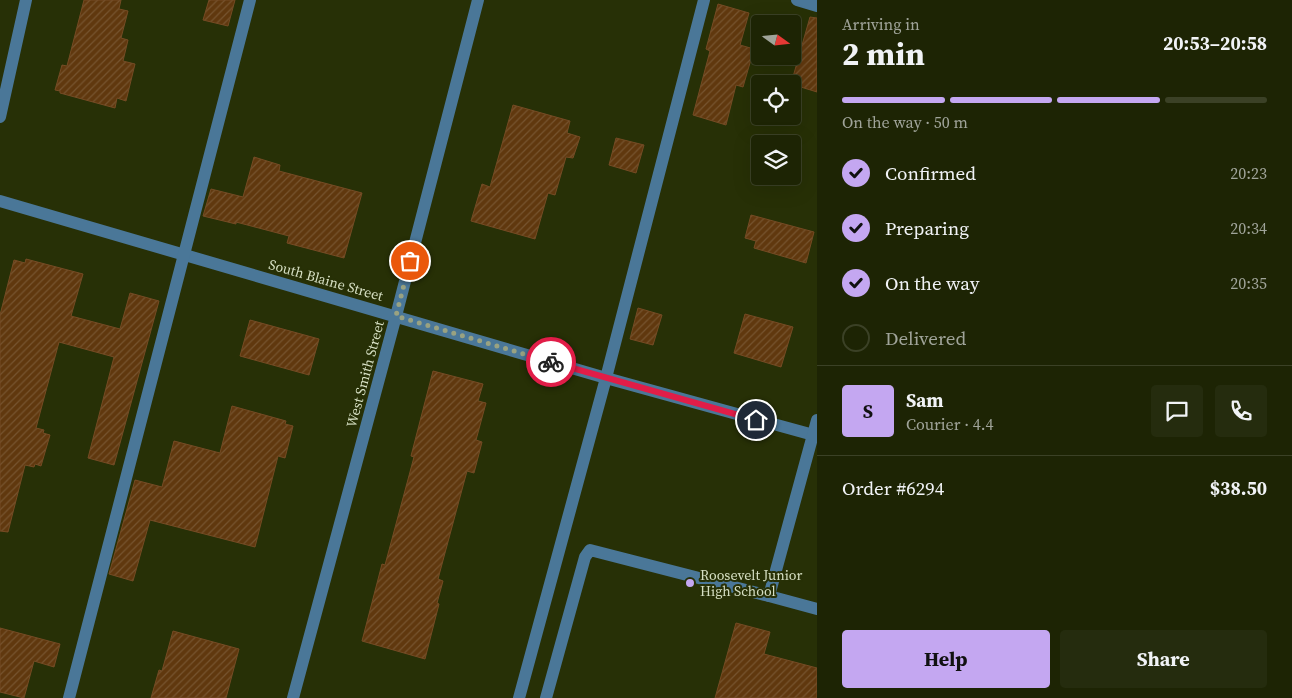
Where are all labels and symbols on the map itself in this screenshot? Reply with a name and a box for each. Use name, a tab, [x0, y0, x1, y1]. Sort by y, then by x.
north arrow	[751, 15, 801, 65]
pin	[389, 240, 431, 282]
street label: South Blaine Street	[266, 254, 386, 306]
street label: West Smith Street	[341, 318, 389, 430]
courier	[526, 337, 576, 387]
pin	[735, 399, 777, 441]
place label: Roosevelt Junior High School	[700, 565, 803, 601]
marker: Roosevelt Junior High School	[684, 577, 696, 589]

